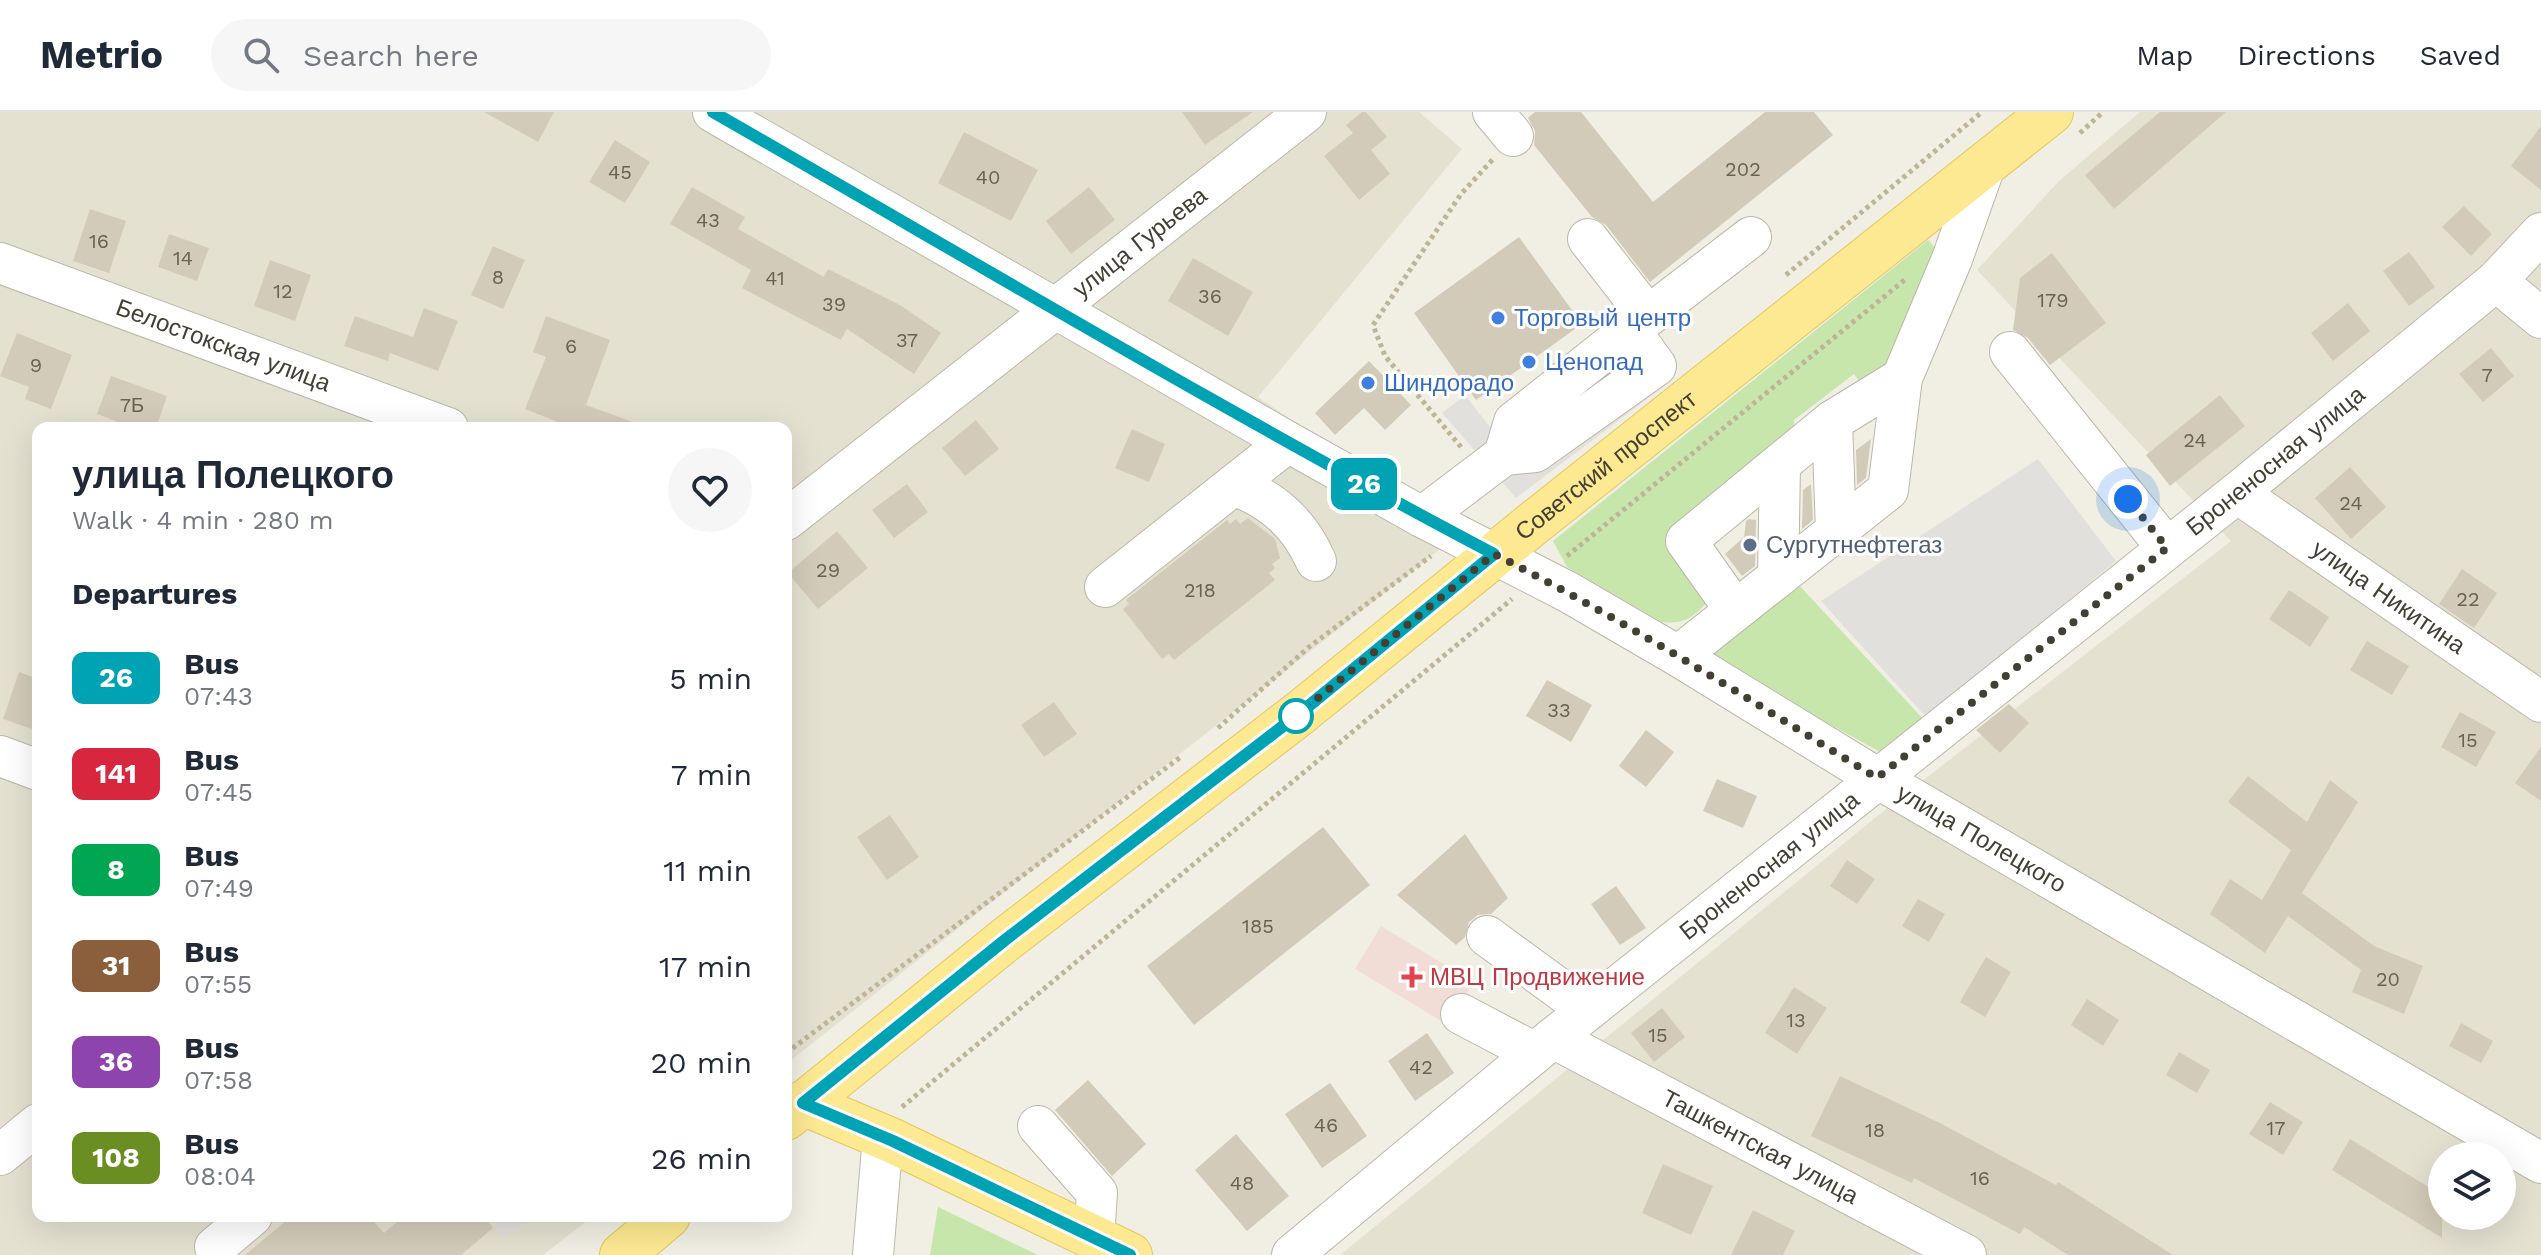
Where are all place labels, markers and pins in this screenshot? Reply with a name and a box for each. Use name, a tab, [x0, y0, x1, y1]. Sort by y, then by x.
place label: Торговый центр	[1514, 304, 1691, 332]
marker: Торговый центр	[1489, 309, 1507, 327]
place label: Ценопад	[1545, 348, 1643, 376]
marker: Ценопад	[1520, 353, 1538, 371]
place label: Шиндорадо	[1384, 369, 1514, 397]
marker: Шиндорадо	[1359, 374, 1377, 392]
place label: Сургутнефтегаз	[1766, 531, 1942, 559]
marker: Сургутнефтегаз	[1741, 536, 1759, 554]
unlabelled marker	[1279, 699, 1313, 733]
place label: МВЦ Продвижение	[1430, 963, 1645, 991]
marker: МВЦ Продвижение	[1401, 966, 1423, 988]

